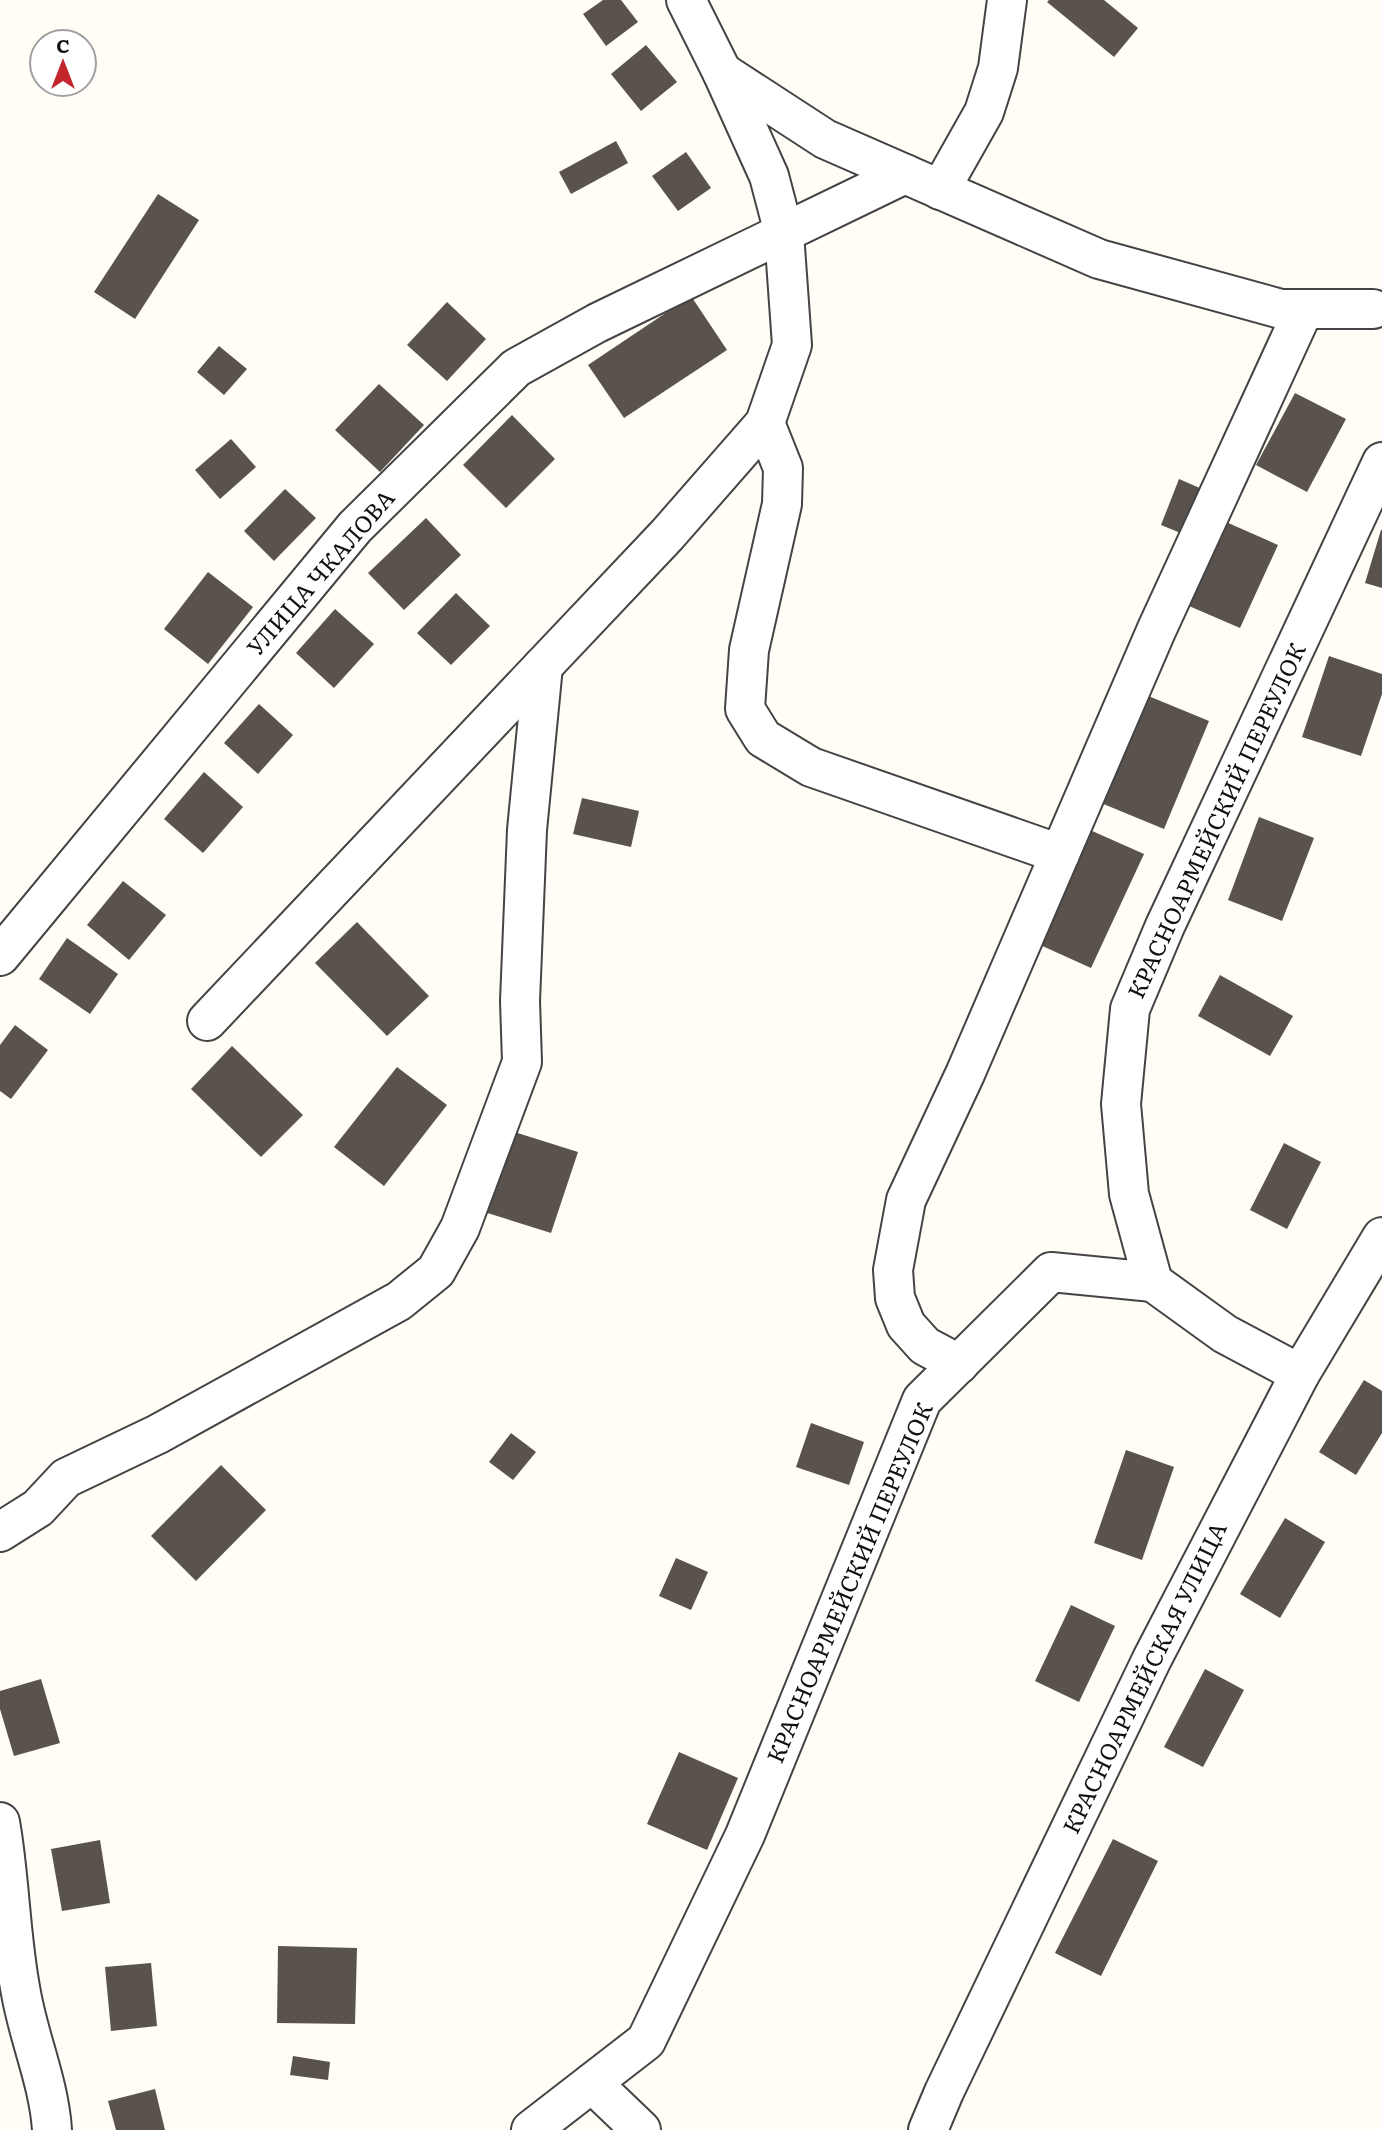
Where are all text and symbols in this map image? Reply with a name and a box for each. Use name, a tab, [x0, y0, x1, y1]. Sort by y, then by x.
north arrow	[28, 28, 98, 98]
text: С	[56, 31, 70, 59]
street label: УЛИЦА ЧКАЛОВА	[238, 481, 402, 662]
street label: КРАСНОАРМЕЙСКИЙ ПЕРЕУЛОК	[1118, 637, 1313, 1003]
street label: КРАСНОАРМЕЙСКИЙ ПЕРЕУЛОК	[757, 1396, 940, 1768]
street label: КРАСНОАРМЕЙСКАЯ УЛИЦА	[1053, 1515, 1234, 1839]

